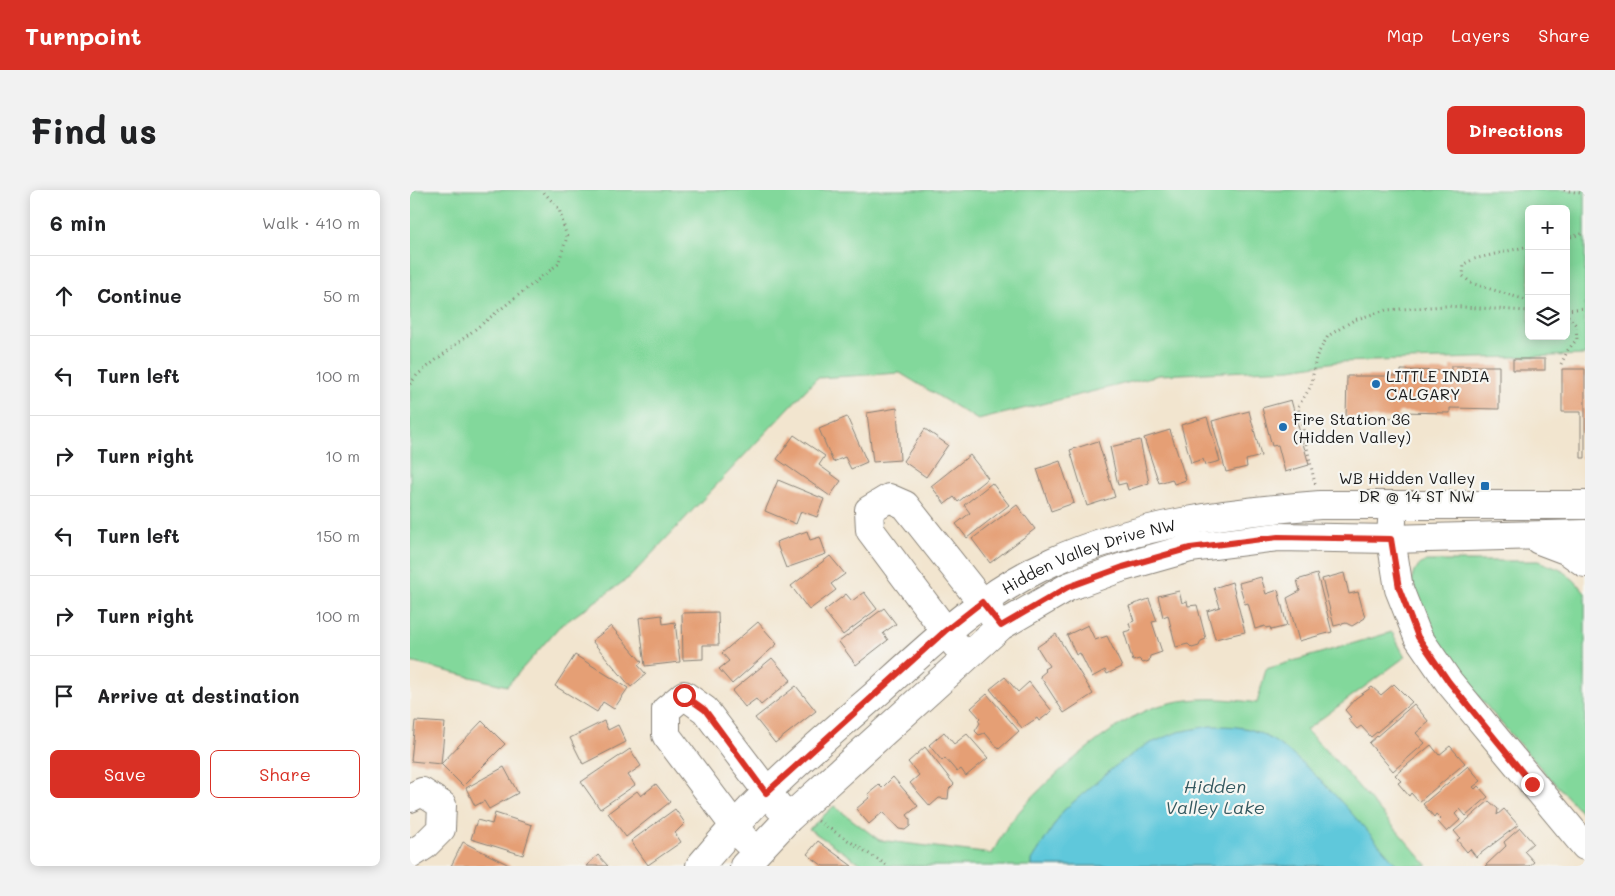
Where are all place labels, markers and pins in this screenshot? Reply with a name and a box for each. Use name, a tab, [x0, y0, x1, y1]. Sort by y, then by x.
place label: LITTLE INDIA CALGARY	[1386, 365, 1490, 404]
marker: LITTLE INDIA CALGARY	[1370, 378, 1382, 390]
place label: Fire Station 36 (Hidden Valley)	[1293, 408, 1411, 447]
marker: Fire Station 36 (Hidden Valley)	[1277, 421, 1289, 433]
place label: WB Hidden Valley DR @ 14 ST NW	[1339, 467, 1475, 506]
marker: WB Hidden Valley DR @ 14 ST NW	[1479, 480, 1491, 492]

